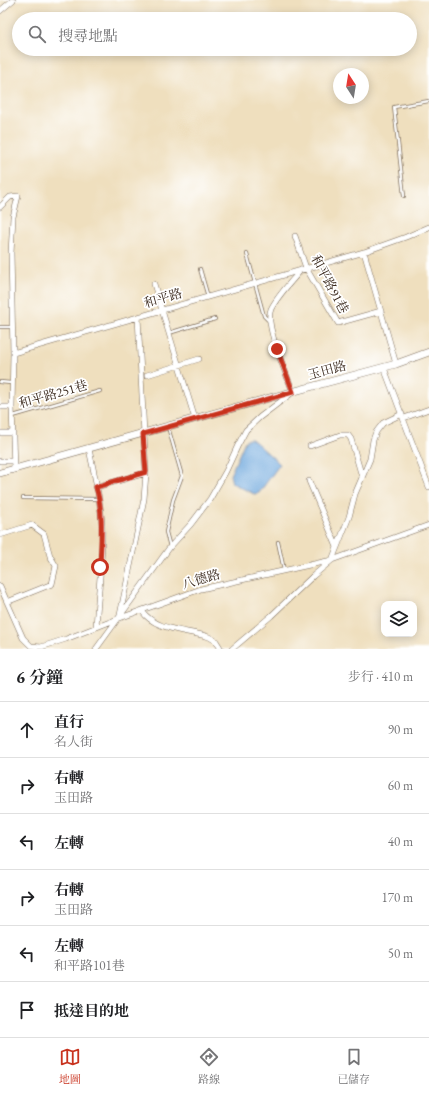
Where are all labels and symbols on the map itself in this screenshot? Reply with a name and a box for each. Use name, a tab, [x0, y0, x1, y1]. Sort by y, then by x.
north arrow	[333, 68, 369, 104]
street label: 和平路91巷	[307, 252, 353, 316]
street label: 和平路	[142, 284, 184, 312]
route end	[268, 340, 286, 358]
street label: 玉田路	[306, 357, 348, 383]
street label: 和平路251巷	[17, 376, 89, 412]
route start	[91, 558, 109, 576]
street label: 八德路	[180, 565, 222, 593]

